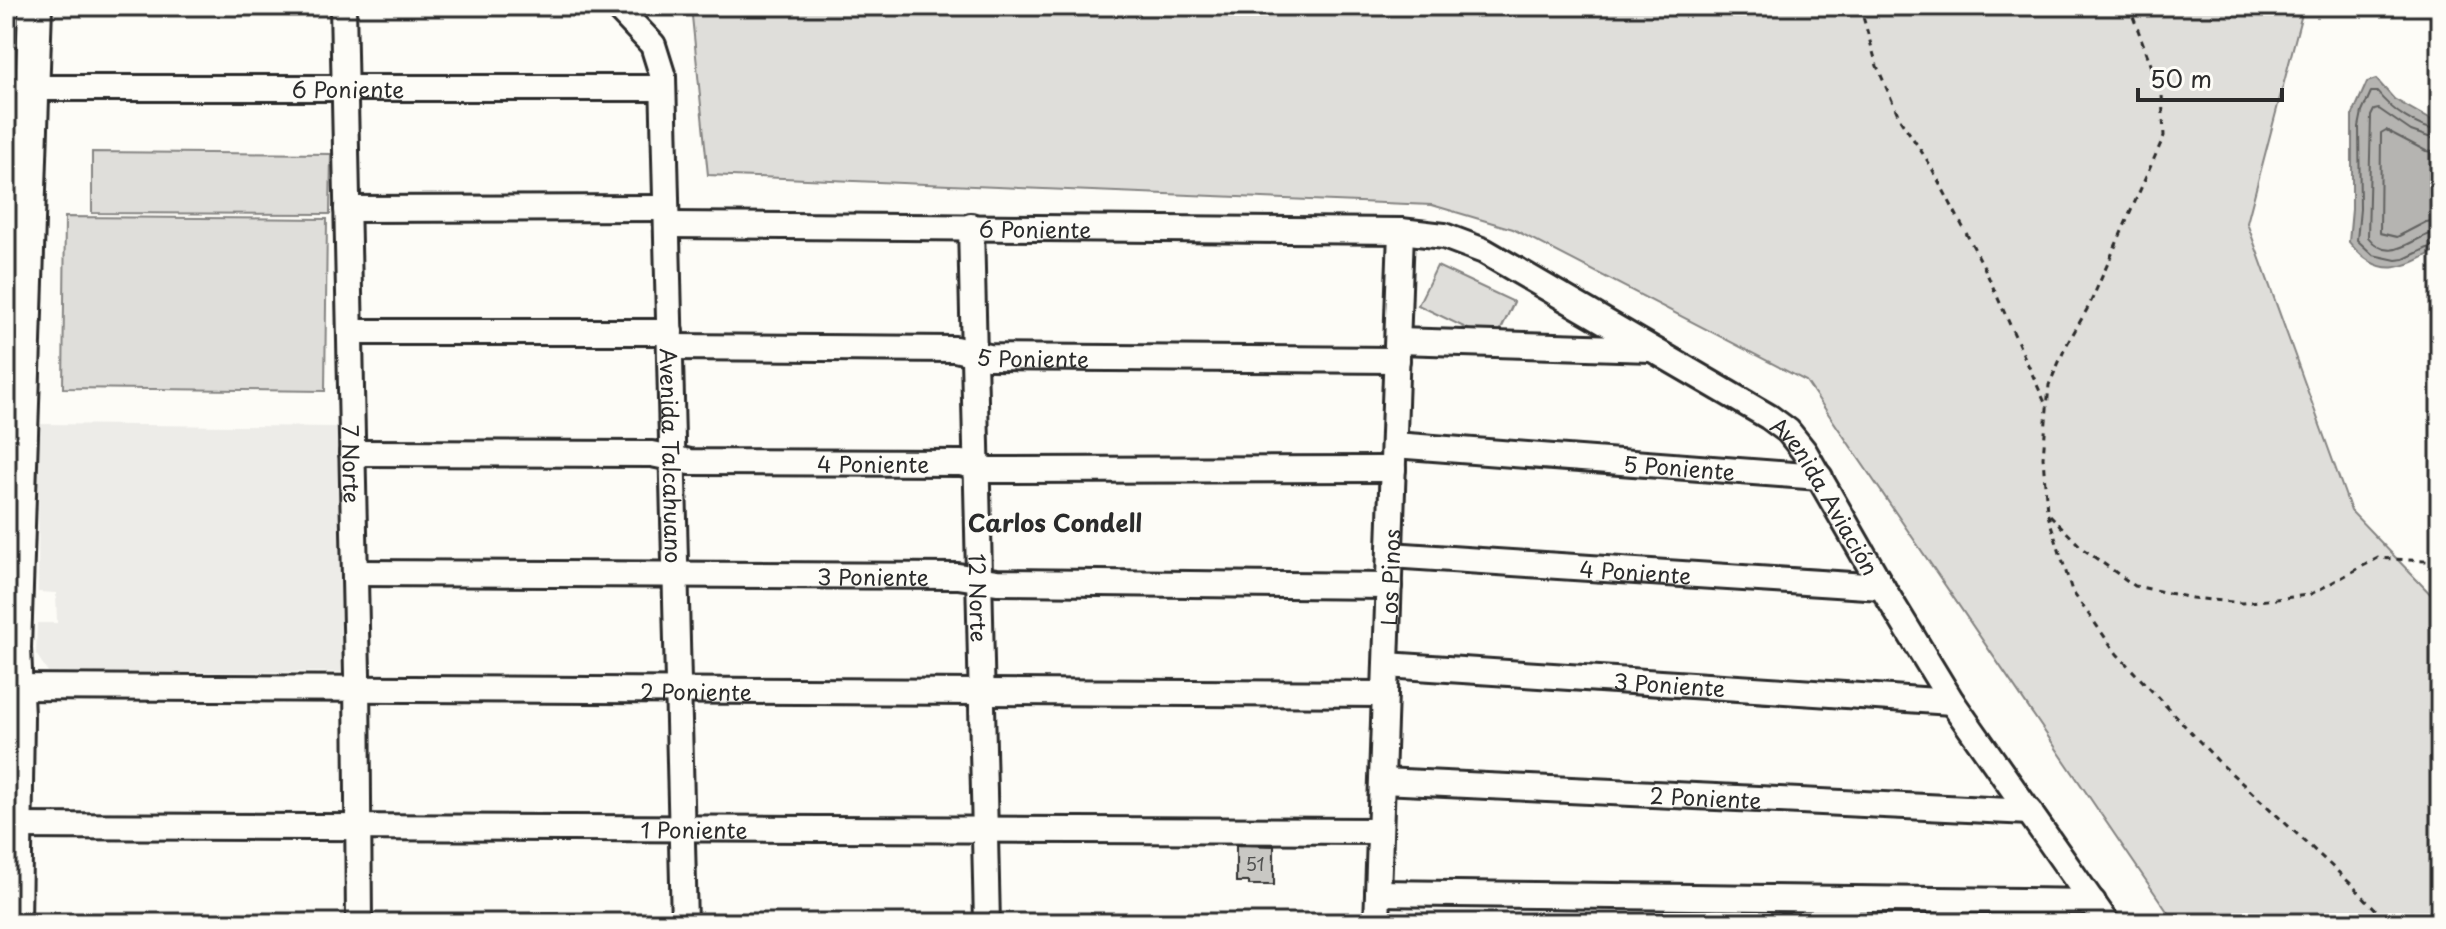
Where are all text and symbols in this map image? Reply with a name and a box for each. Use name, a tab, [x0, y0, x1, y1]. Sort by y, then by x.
scale bar	[2138, 52, 2282, 102]
text: 50 m	[2150, 60, 2212, 96]
street label: 6 Poniente	[292, 72, 404, 105]
street label: 6 Poniente	[979, 211, 1091, 245]
street label: 5 Poniente	[974, 338, 1089, 374]
street label: Avenida Talcahuano	[653, 348, 692, 564]
street label: Avenida Aviación	[1765, 408, 1888, 581]
street label: 7 Norte	[335, 424, 370, 504]
street label: 4 Poniente	[817, 446, 929, 479]
street label: 5 Poniente	[1622, 446, 1736, 487]
district label: Carlos Condell	[968, 504, 1142, 540]
street label: Los Pinos	[1371, 528, 1407, 626]
street label: 4 Poniente	[1579, 551, 1692, 591]
street label: 12 Norte	[962, 553, 997, 643]
street label: 3 Poniente	[817, 559, 929, 592]
street label: 3 Poniente	[1613, 663, 1726, 704]
street label: 2 Poniente	[640, 674, 752, 707]
street label: 2 Poniente	[1649, 777, 1762, 816]
street label: 1 Poniente	[640, 812, 748, 845]
house number: 51	[1245, 850, 1265, 877]

